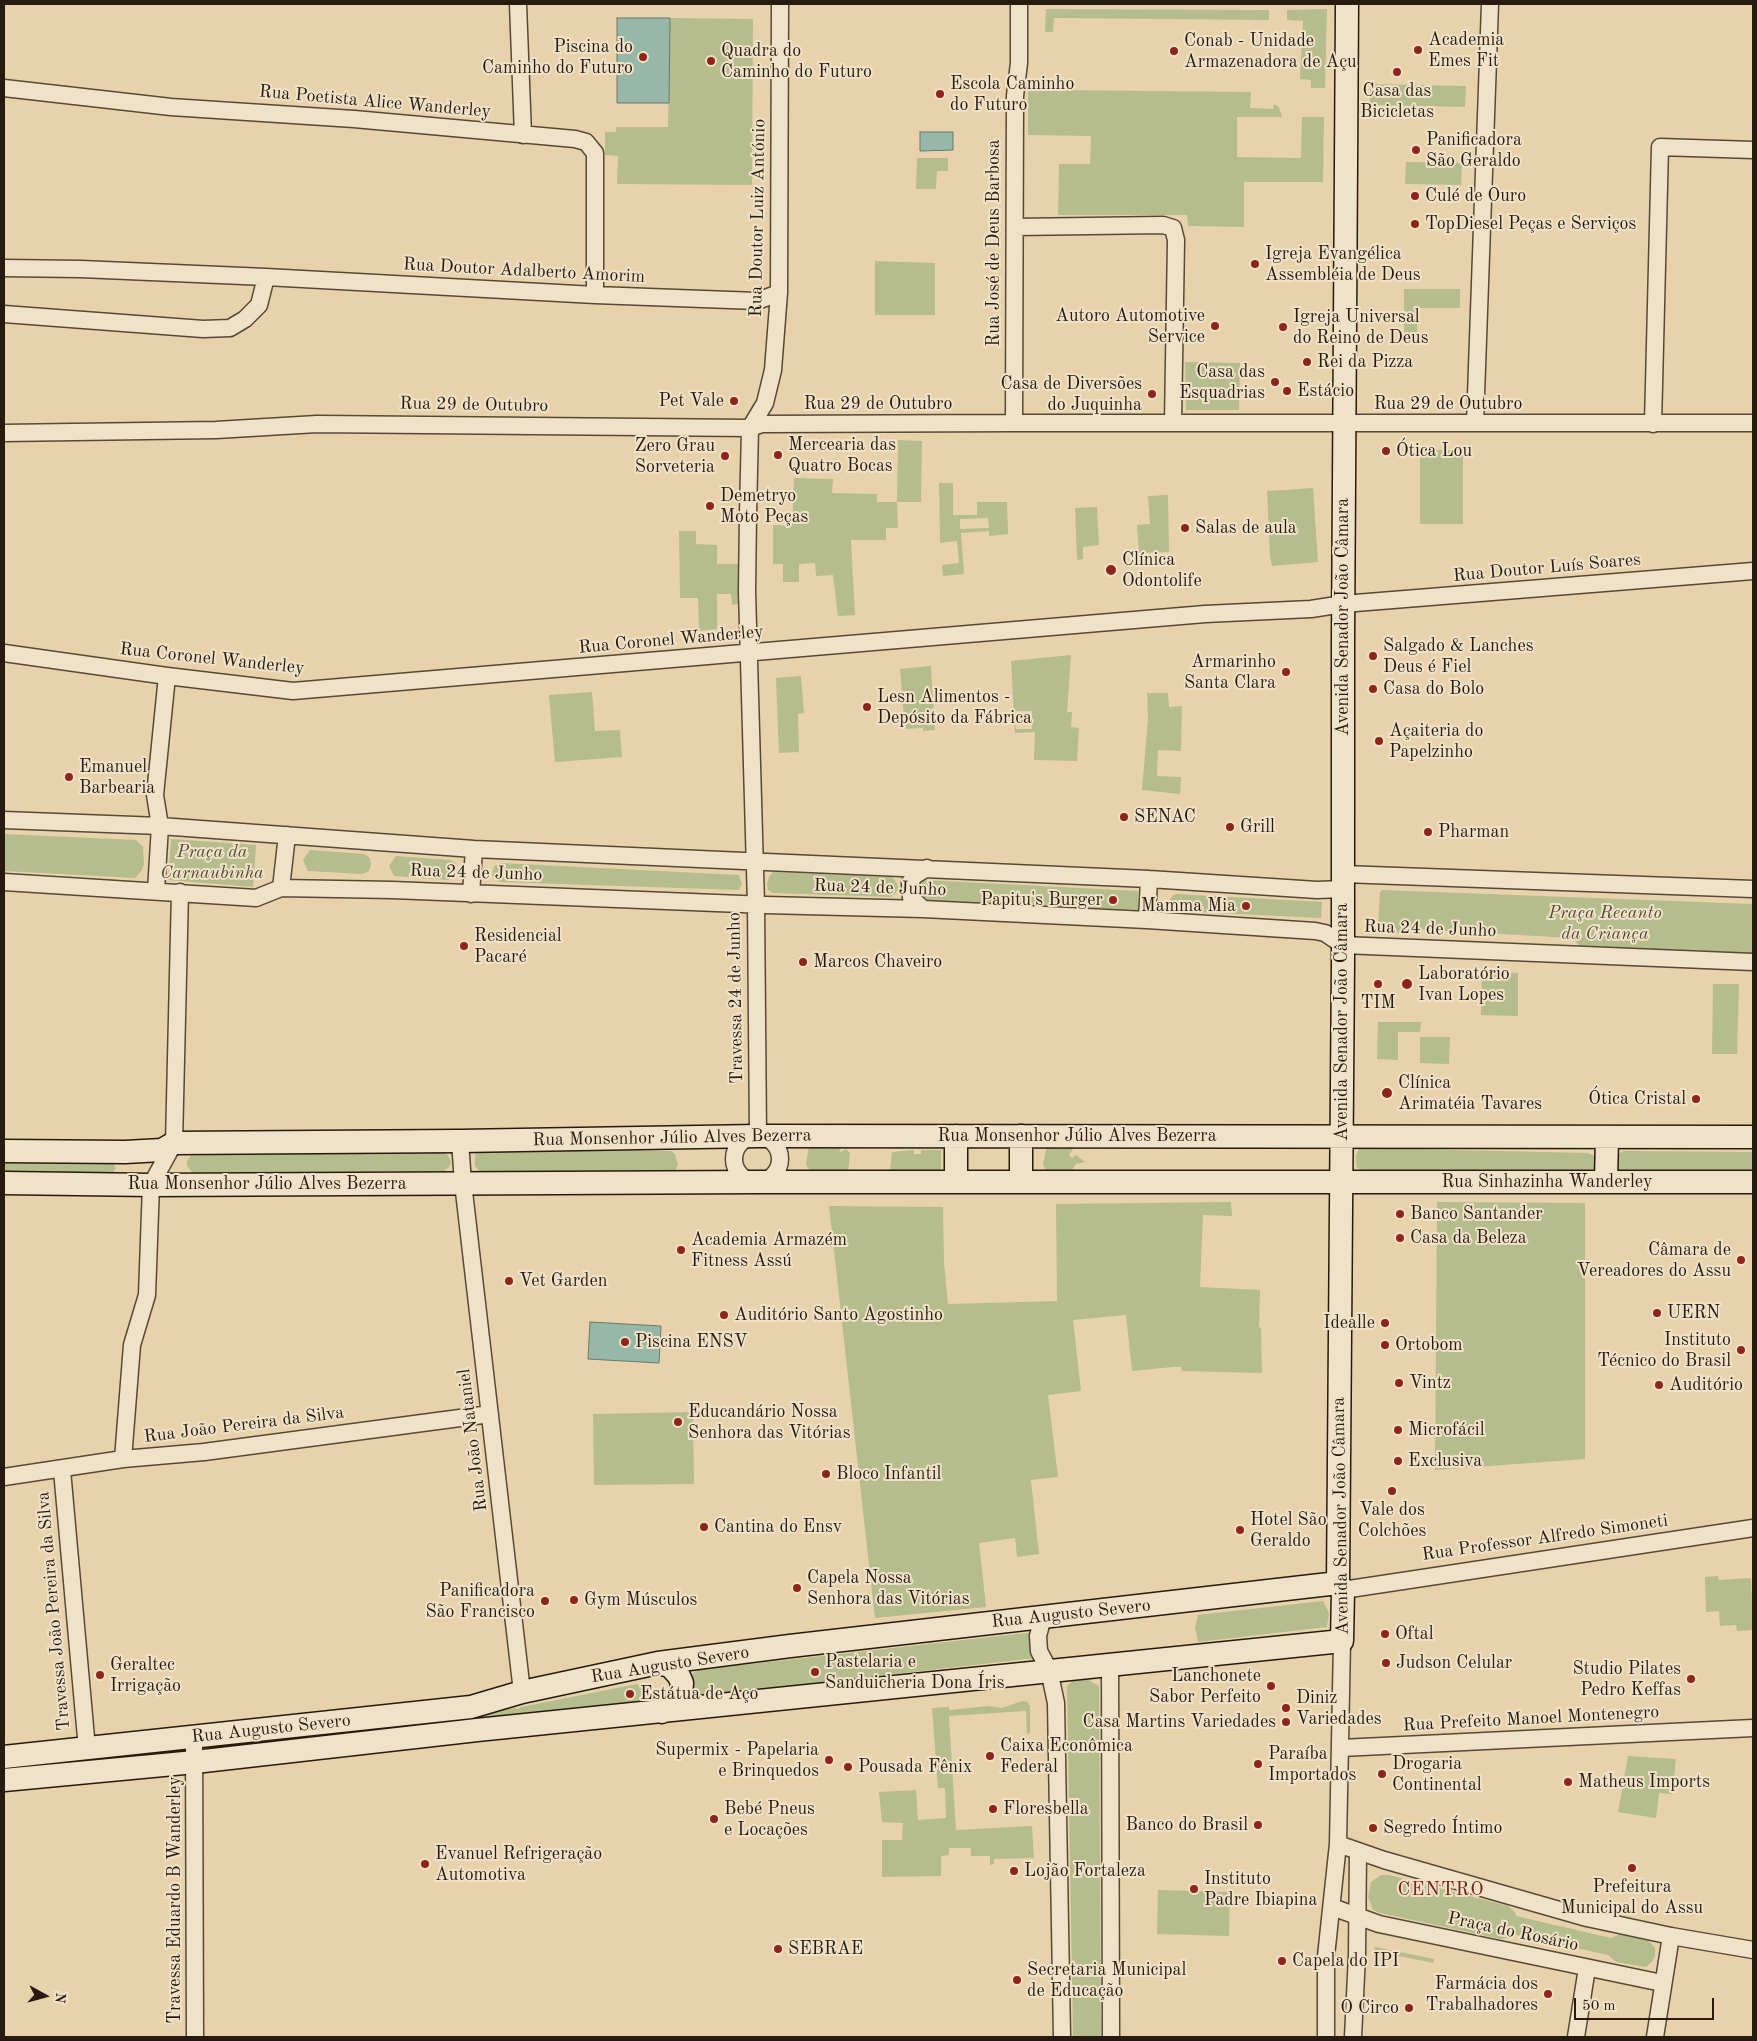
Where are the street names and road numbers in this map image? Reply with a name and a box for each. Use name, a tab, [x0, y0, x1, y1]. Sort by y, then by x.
street label: Rua Poetista Alice Wanderley	[258, 81, 492, 123]
street label: Rua Doutor Luiz António	[745, 119, 771, 317]
street label: Rua José de Deus Barbosa	[983, 139, 1005, 347]
street label: Rua Doutor Adalberto Amorim	[402, 254, 646, 288]
street label: Rua 29 de Outubro	[399, 393, 549, 417]
street label: Rua 29 de Outubro	[804, 393, 952, 415]
street label: Rua 29 de Outubro	[1374, 393, 1522, 415]
street label: Avenida Senador João Câmara	[1332, 498, 1354, 736]
street label: Rua Doutor Luís Soares	[1452, 549, 1642, 587]
street label: Rua Coronel Wanderley	[578, 621, 764, 659]
street label: Rua Coronel Wanderley	[118, 639, 306, 679]
street label: Rua 24 de Junho	[409, 860, 543, 886]
street label: Rua 24 de Junho	[813, 875, 947, 901]
street label: Avenida Senador João Câmara	[1331, 903, 1353, 1141]
street label: Travessa 24 de Junho	[724, 912, 748, 1084]
street label: Rua 24 de Junho	[1363, 916, 1497, 942]
street label: Rua Monsenhor Júlio Alves Bezerra	[532, 1125, 812, 1151]
street label: Rua Monsenhor Júlio Alves Bezerra	[937, 1125, 1217, 1147]
street label: Rua Sinhazinha Wanderley	[1441, 1171, 1653, 1193]
street label: Rua Monsenhor Júlio Alves Bezerra	[127, 1173, 407, 1195]
street label: Rua João Nataniel	[454, 1367, 492, 1513]
street label: Avenida Senador João Câmara	[1328, 1397, 1354, 1635]
street label: Rua João Pereira da Silva	[143, 1402, 345, 1448]
street label: Travessa João Pereira da Silva	[33, 1490, 75, 1732]
street label: Rua Professor Alfredo Simoneti	[1421, 1510, 1669, 1566]
street label: Rua Augusto Severo	[990, 1595, 1152, 1633]
street label: Rua Augusto Severo	[589, 1642, 751, 1688]
street label: Rua Prefeito Manoel Montenegro	[1402, 1701, 1660, 1737]
street label: Rua Augusto Severo	[190, 1710, 352, 1748]
street label: Travessa Eduardo B Wanderley	[164, 1776, 186, 2024]
street label: Praça do Rosário	[1446, 1908, 1580, 1956]

